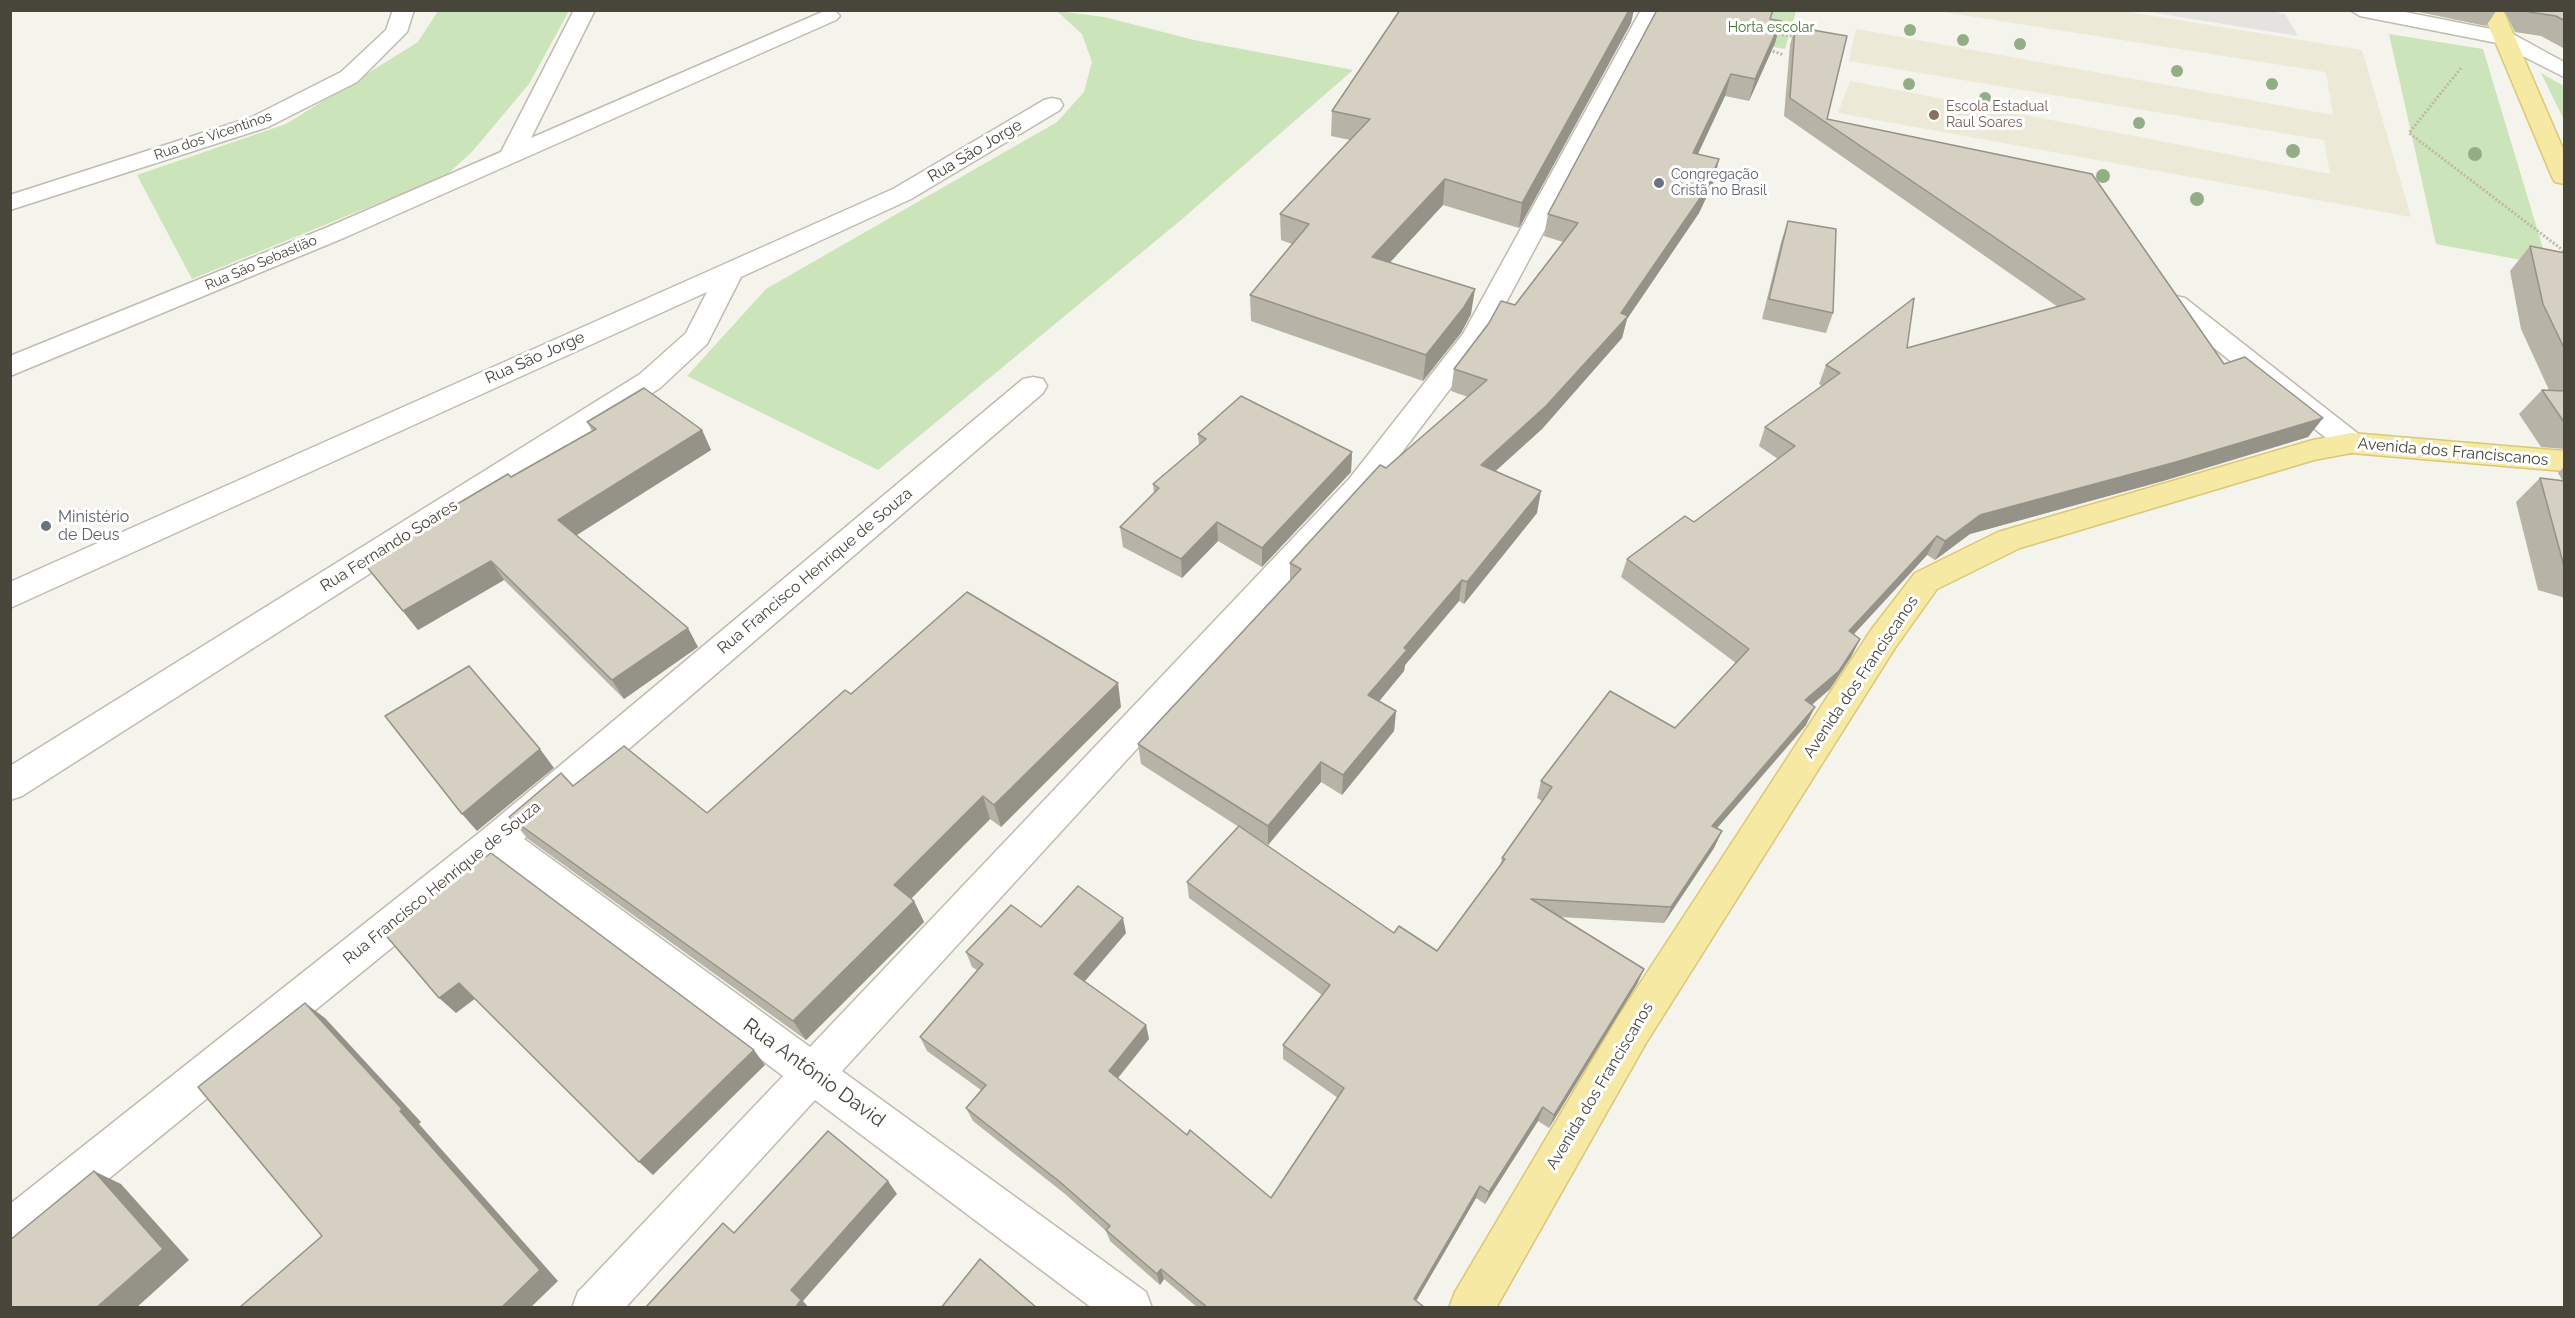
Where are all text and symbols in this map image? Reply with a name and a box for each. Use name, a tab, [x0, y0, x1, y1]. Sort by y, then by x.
park label: Horta escolar	[1728, 20, 1814, 36]
place label: Escola Estadual Raul Soares	[1946, 99, 2048, 132]
street label: Rua dos Vicentinos	[152, 108, 274, 164]
marker: Escola Estadual Raul Soares	[1927, 108, 1941, 122]
street label: Rua São Jorge	[924, 115, 1026, 187]
place label: Congregação Cristã no Brasil	[1671, 167, 1767, 200]
marker: Congregação Cristã no Brasil	[1652, 176, 1666, 190]
street label: Rua São Sebastião	[202, 232, 320, 294]
street label: Rua São Jorge	[482, 328, 588, 388]
street label: Avenida dos Franciscanos	[2357, 434, 2549, 470]
street label: Rua Francisco Henrique de Souza	[714, 484, 916, 658]
street label: Rua Fernando Soares	[317, 496, 461, 596]
place label: Ministério de Deus	[58, 507, 129, 545]
marker: Ministério de Deus	[39, 519, 53, 533]
street label: Avenida dos Franciscanos	[1800, 592, 1922, 762]
street label: Rua Francisco Henrique de Souza	[339, 797, 545, 969]
street label: Avenida dos Franciscanos	[1543, 999, 1657, 1173]
street label: Rua Antônio David	[738, 1013, 890, 1133]

